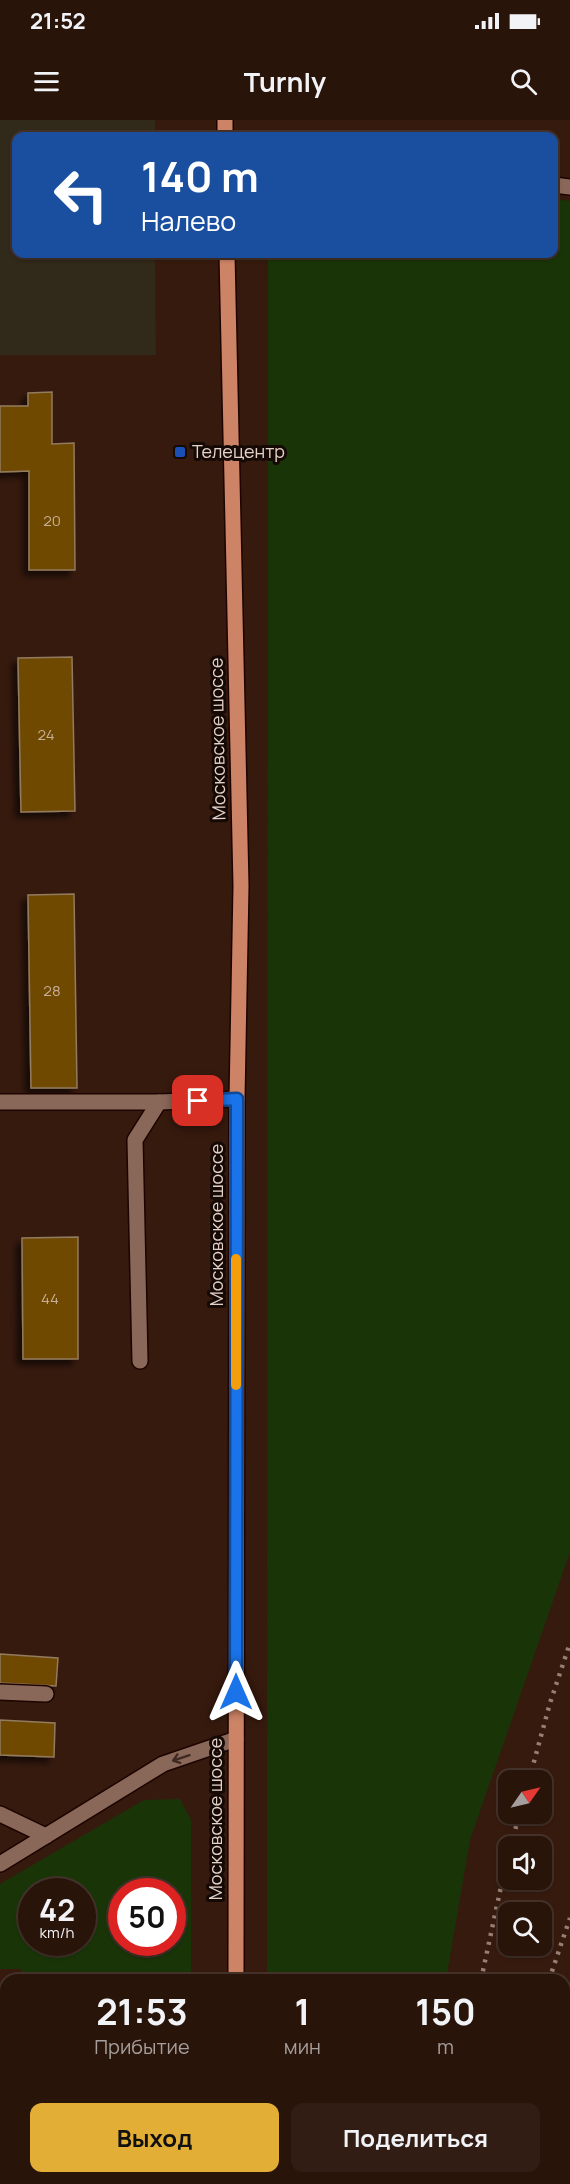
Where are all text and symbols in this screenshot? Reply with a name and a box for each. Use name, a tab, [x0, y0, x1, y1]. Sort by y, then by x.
text: 21:52	[30, 6, 86, 36]
text: Turnly	[244, 63, 326, 100]
icon: menu	[30, 65, 63, 98]
icon: search	[507, 65, 540, 98]
text: 140 m	[141, 147, 259, 205]
icon: left	[42, 156, 120, 234]
text: Налево	[141, 202, 236, 239]
place label: Телецентр	[192, 439, 285, 463]
marker: Телецентр	[173, 445, 187, 459]
house number: 20	[43, 510, 61, 531]
street label: Московское шоссе	[204, 657, 230, 821]
house number: 24	[37, 724, 55, 745]
house number: 28	[43, 980, 61, 1001]
pin	[172, 1075, 223, 1126]
icon: arrive	[181, 1084, 214, 1117]
street label: Московское шоссе	[204, 1144, 228, 1306]
house number: 44	[41, 1288, 59, 1309]
position arrow	[204, 1660, 268, 1724]
street label: Московское шоссе	[203, 1738, 227, 1900]
one-way arrow	[172, 1753, 191, 1764]
north arrow	[498, 1770, 552, 1824]
map controls	[498, 1770, 552, 1956]
button: sound	[498, 1836, 552, 1890]
speed limit sign: 50	[108, 1878, 186, 1956]
text: 42	[39, 1889, 75, 1930]
button: search	[498, 1902, 552, 1956]
text: km/h	[40, 1922, 74, 1943]
text: 21:53	[96, 1987, 188, 2036]
text: 1	[294, 1987, 310, 2036]
text: 150	[415, 1987, 476, 2036]
text: Прибытие	[94, 2033, 190, 2060]
text: мин	[284, 2033, 321, 2060]
text: m	[437, 2033, 454, 2060]
button: Выход	[30, 2103, 279, 2172]
button: Поделиться	[291, 2103, 540, 2172]

